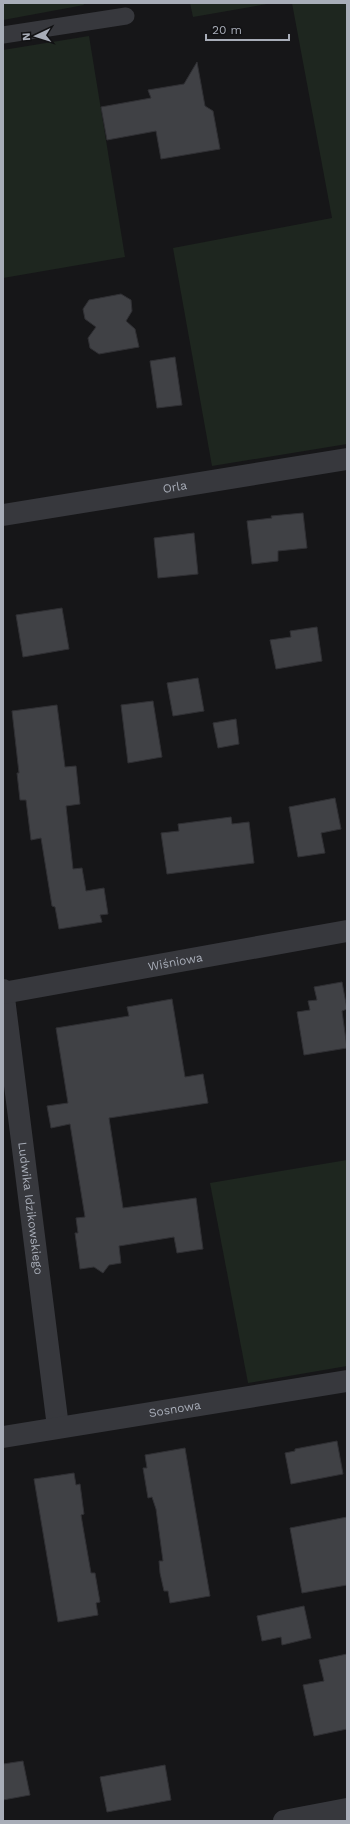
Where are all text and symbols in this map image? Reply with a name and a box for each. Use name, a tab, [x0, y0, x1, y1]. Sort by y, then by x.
north arrow	[16, 16, 56, 56]
scale bar	[206, 16, 289, 42]
text: 20 m	[212, 23, 242, 37]
text: N	[20, 32, 33, 41]
street label: Orla	[162, 478, 188, 496]
street label: Wiśniowa	[147, 950, 204, 974]
street label: Ludwika Idzikowskiego	[15, 1141, 46, 1275]
street label: Sosnowa	[148, 1398, 202, 1420]

